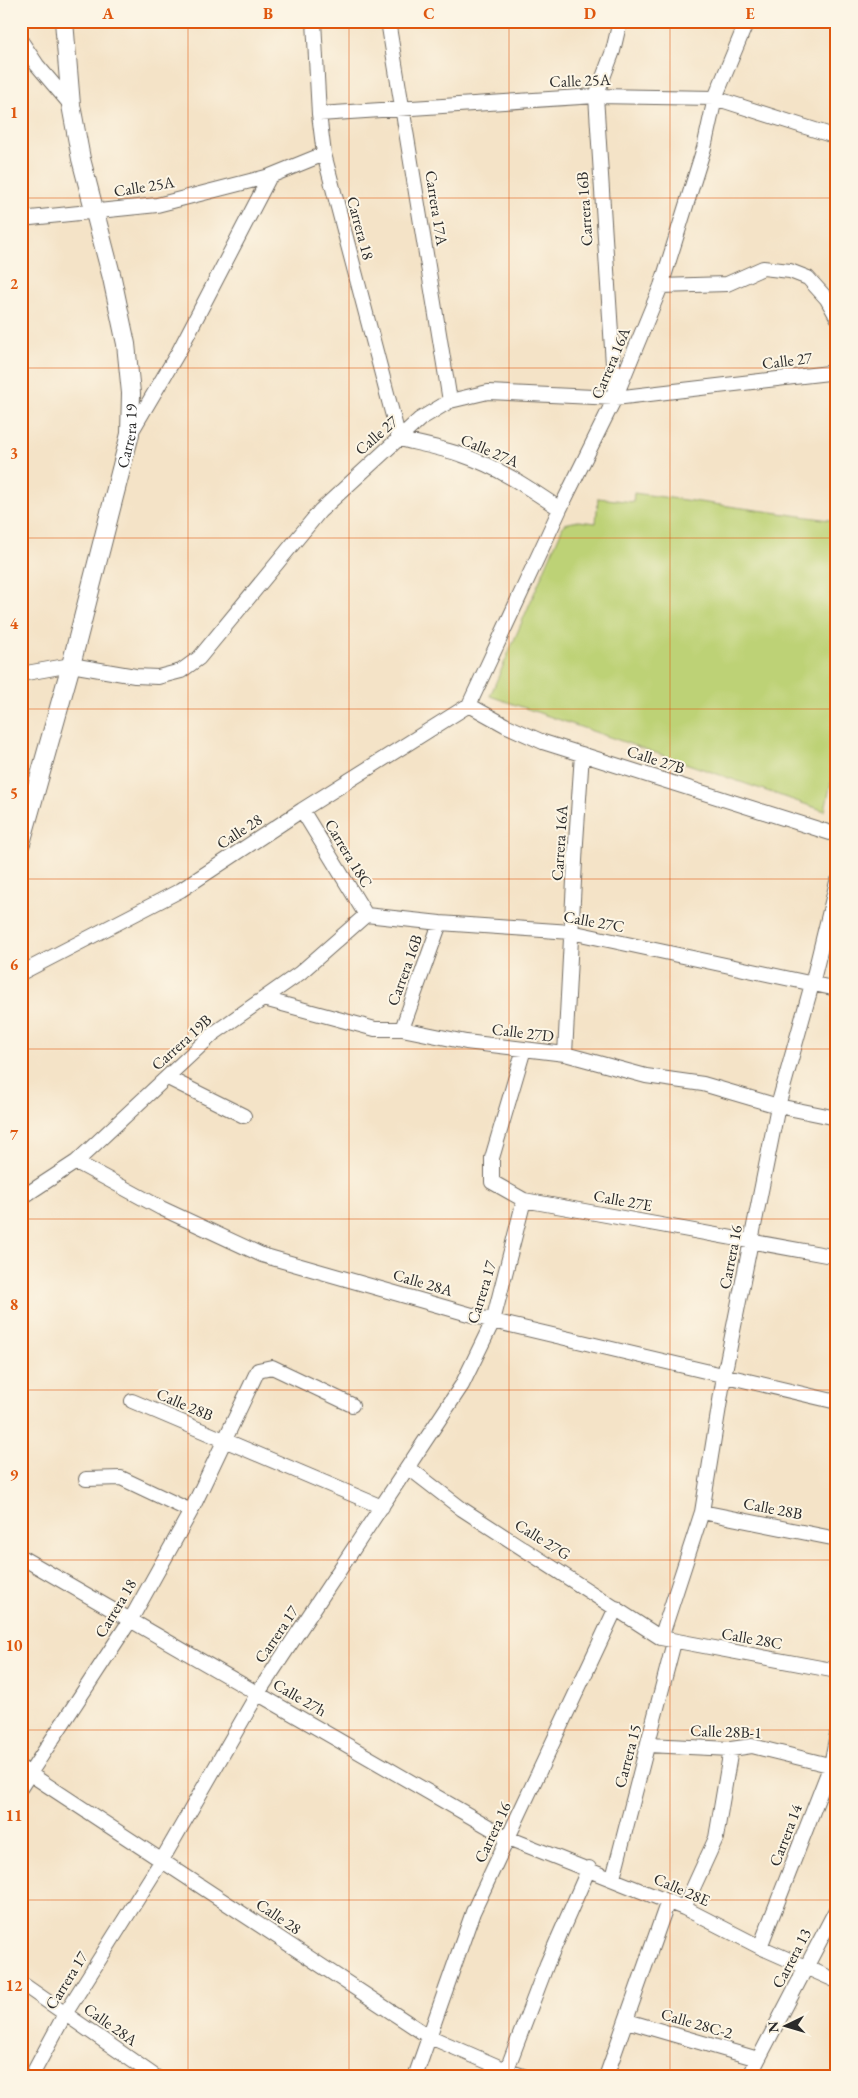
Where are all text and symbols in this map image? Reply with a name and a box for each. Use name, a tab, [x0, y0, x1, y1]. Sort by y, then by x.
text: A	[101, 3, 114, 24]
text: B	[263, 3, 273, 24]
text: C	[423, 3, 435, 24]
text: D	[584, 3, 596, 24]
text: E	[745, 3, 755, 24]
street label: Calle 25A	[549, 69, 612, 92]
text: 1	[10, 102, 18, 123]
street label: Carrera 17A	[420, 169, 453, 248]
street label: Calle 25A	[112, 171, 177, 202]
street label: Carrera 16B	[571, 171, 598, 247]
street label: Carrera 18	[342, 194, 379, 263]
text: 2	[10, 273, 19, 294]
street label: Carrera 16A	[586, 323, 635, 402]
street label: Calle 27	[761, 347, 814, 374]
street label: Carrera 19	[112, 403, 142, 470]
street label: Calle 27	[350, 411, 402, 460]
street label: Calle 27A	[457, 429, 523, 472]
text: 3	[10, 443, 18, 464]
text: 4	[10, 613, 19, 634]
street label: Calle 27B	[624, 740, 687, 779]
text: 5	[10, 783, 18, 804]
street label: Carrera 16A	[546, 803, 573, 882]
street label: Calle 28	[212, 809, 266, 854]
street label: Carrera 18C	[320, 815, 377, 891]
street label: Calle 27C	[562, 906, 626, 937]
street label: Carrera 16B	[382, 932, 427, 1009]
text: 6	[10, 954, 19, 975]
street label: Carrera 19B	[147, 1010, 216, 1075]
street label: Calle 27D	[491, 1018, 555, 1047]
text: 7	[10, 1124, 19, 1145]
street label: Calle 27E	[592, 1185, 654, 1216]
street label: Carrera 16	[714, 1223, 747, 1291]
street label: Carrera 17	[462, 1258, 501, 1326]
street label: Calle 28A	[391, 1264, 456, 1301]
text: 8	[10, 1294, 18, 1315]
street label: Calle 28B	[153, 1383, 216, 1426]
text: 9	[10, 1464, 19, 1485]
street label: Calle 28B	[742, 1492, 804, 1524]
street label: Calle 27G	[511, 1514, 575, 1565]
street label: Carrera 18	[90, 1575, 141, 1642]
street label: Carrera 17	[250, 1601, 303, 1667]
street label: Calle 28C	[720, 1623, 784, 1654]
text: 10	[6, 1635, 23, 1656]
street label: Calle 27h	[269, 1674, 330, 1721]
street label: Calle 28B-1	[690, 1720, 762, 1743]
street label: Carrera 15	[609, 1722, 646, 1790]
street label: Carrera 16	[469, 1798, 516, 1866]
street label: Carrera 14	[764, 1801, 807, 1869]
text: 11	[6, 1805, 22, 1826]
street label: Calle 28E	[650, 1868, 713, 1911]
street label: Calle 28	[252, 1894, 306, 1939]
street label: Carrera 13	[767, 1924, 816, 1992]
street label: Carrera 17	[40, 1947, 93, 2013]
text: 12	[6, 1975, 23, 1996]
street label: Calle 28A	[80, 1998, 143, 2051]
north arrow	[760, 2000, 810, 2050]
street label: Calle 28C-2	[659, 2003, 735, 2044]
text: N	[764, 2020, 783, 2034]

